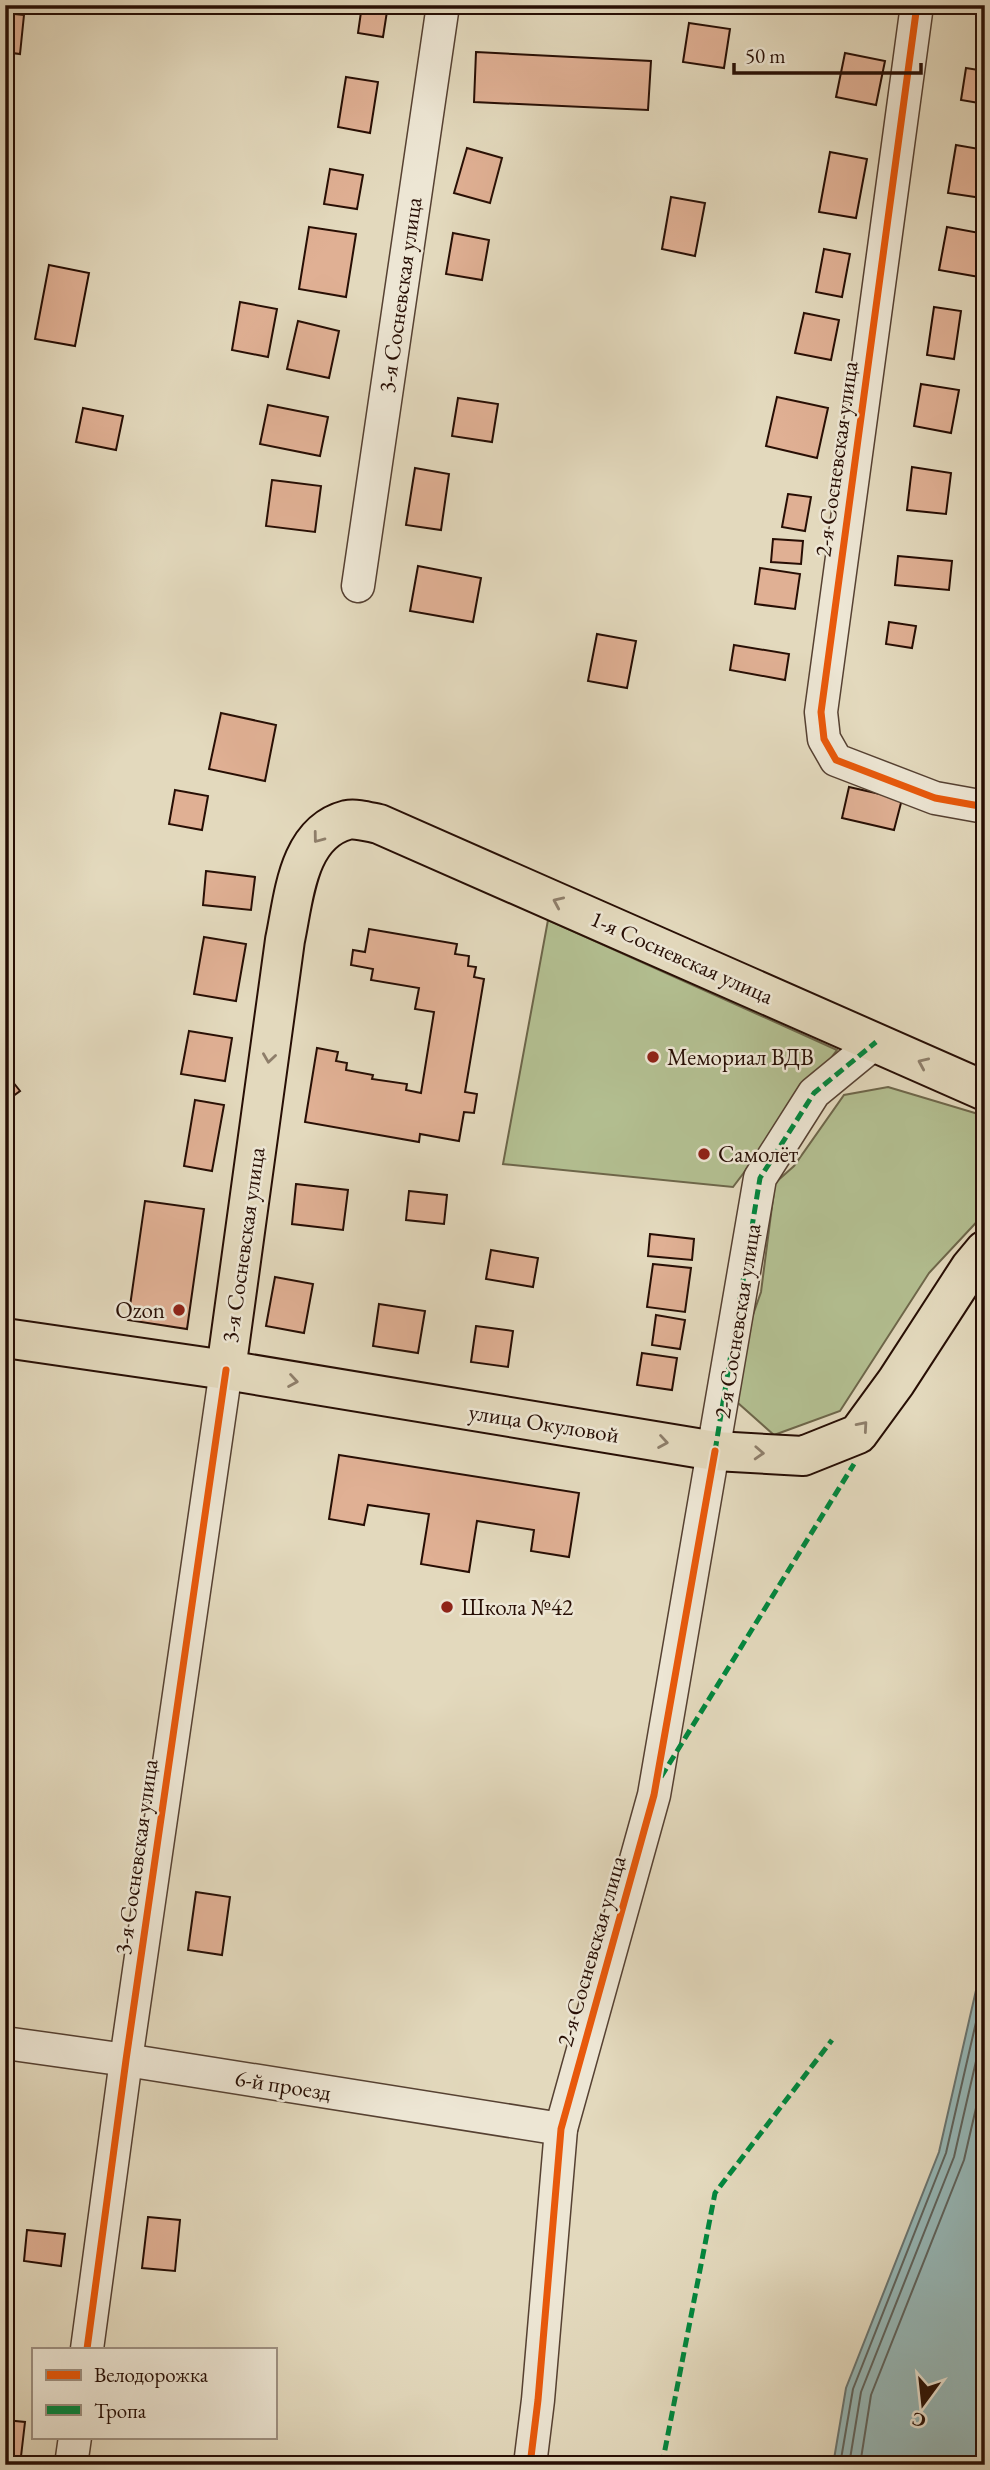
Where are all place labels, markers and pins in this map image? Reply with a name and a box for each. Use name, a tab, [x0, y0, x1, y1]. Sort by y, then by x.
place label: Мемориал ВДВ	[667, 1042, 814, 1072]
marker: Мемориал ВДВ	[645, 1049, 661, 1065]
place label: Самолёт	[718, 1139, 799, 1169]
marker: Самолёт	[696, 1146, 712, 1162]
place label: Ozon	[115, 1295, 165, 1325]
marker: Ozon	[171, 1302, 187, 1318]
place label: Школа №42	[461, 1592, 573, 1622]
marker: Школа №42	[439, 1599, 455, 1615]

